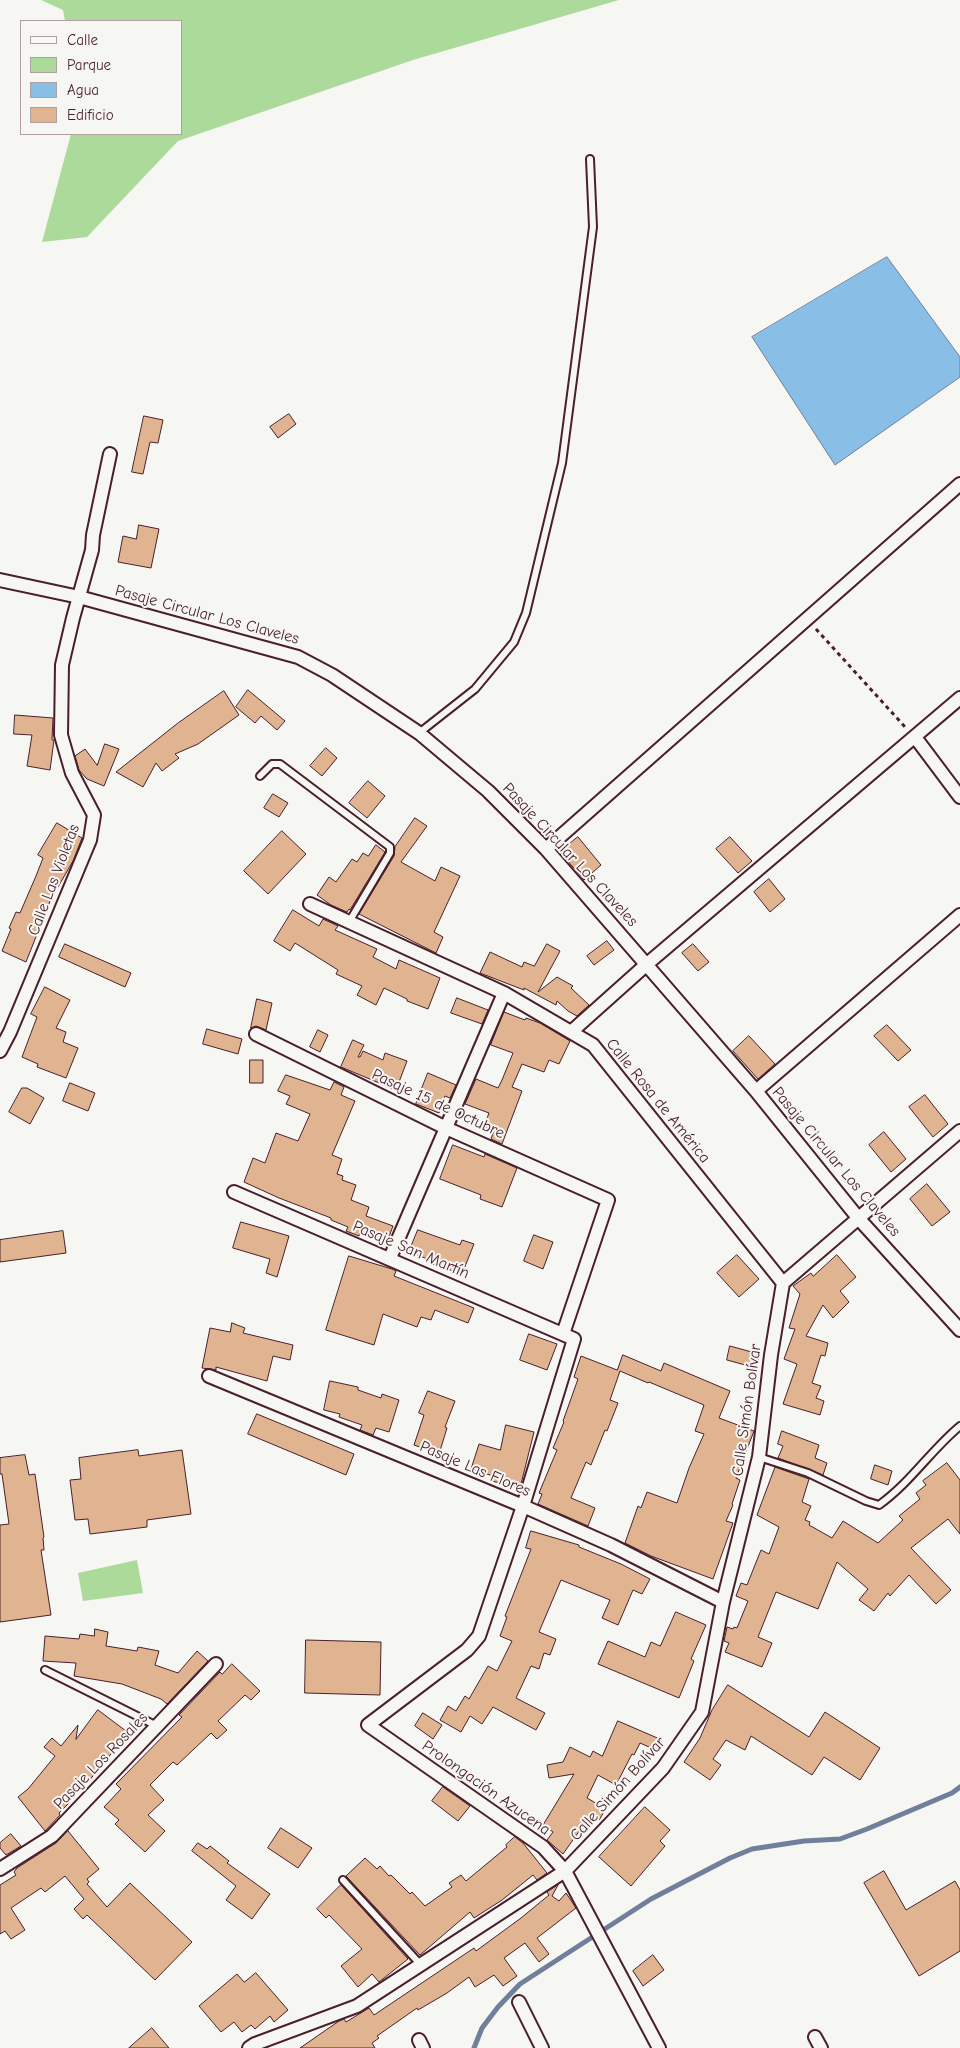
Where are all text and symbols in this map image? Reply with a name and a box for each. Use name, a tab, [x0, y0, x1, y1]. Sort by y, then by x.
legend	[20, 20, 182, 135]
text: Calle	[67, 31, 98, 49]
text: Parque	[67, 56, 111, 74]
text: Agua	[67, 81, 99, 99]
text: Edificio	[67, 106, 114, 124]
street label: Pasaje Circular Los Claveles	[113, 581, 301, 649]
street label: Pasaje Circular Los Claveles	[498, 779, 642, 931]
street label: Calle Las Violetas	[24, 822, 84, 938]
street label: Calle Rosa de América	[602, 1035, 714, 1167]
street label: Pasaje 15 de Octubre	[369, 1065, 507, 1143]
street label: Pasaje Circular Los Claveles	[768, 1083, 904, 1241]
street label: Pasaje San Martín	[350, 1217, 472, 1283]
street label: Calle Simón Bolívar	[728, 1343, 766, 1477]
street label: Pasaje Las Flores	[417, 1437, 533, 1501]
street label: Pasaje Los Rosales	[50, 1709, 152, 1813]
street label: Calle Simón Bolívar	[566, 1733, 670, 1845]
street label: Prolongación Azucena	[418, 1736, 554, 1840]

